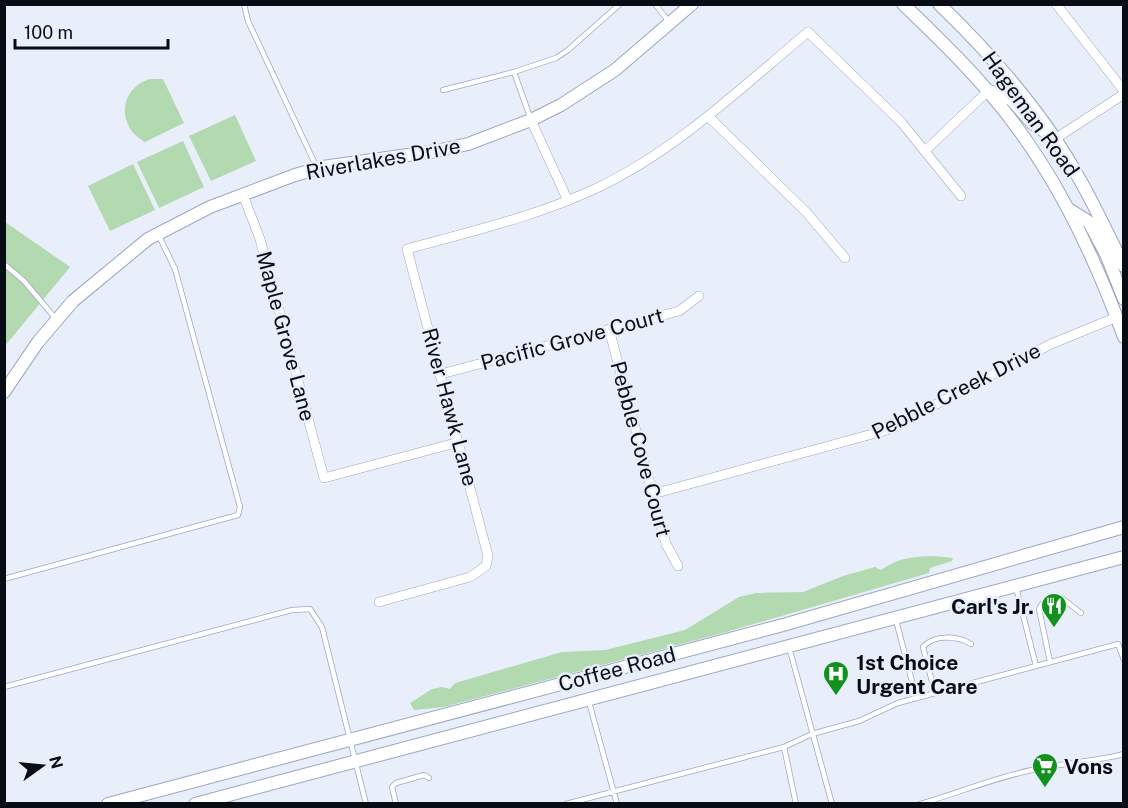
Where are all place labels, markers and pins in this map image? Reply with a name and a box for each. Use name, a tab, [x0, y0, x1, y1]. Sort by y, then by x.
restaurant icon: Carl's Jr.	[1039, 591, 1069, 629]
place label: Carl's Jr.	[951, 594, 1034, 619]
place label: 1st Choice Urgent Care	[856, 650, 978, 699]
hospital icon: 1st Choice Urgent Care	[821, 659, 851, 697]
supermarket icon: Vons	[1030, 751, 1060, 789]
place label: Vons	[1064, 754, 1113, 779]

